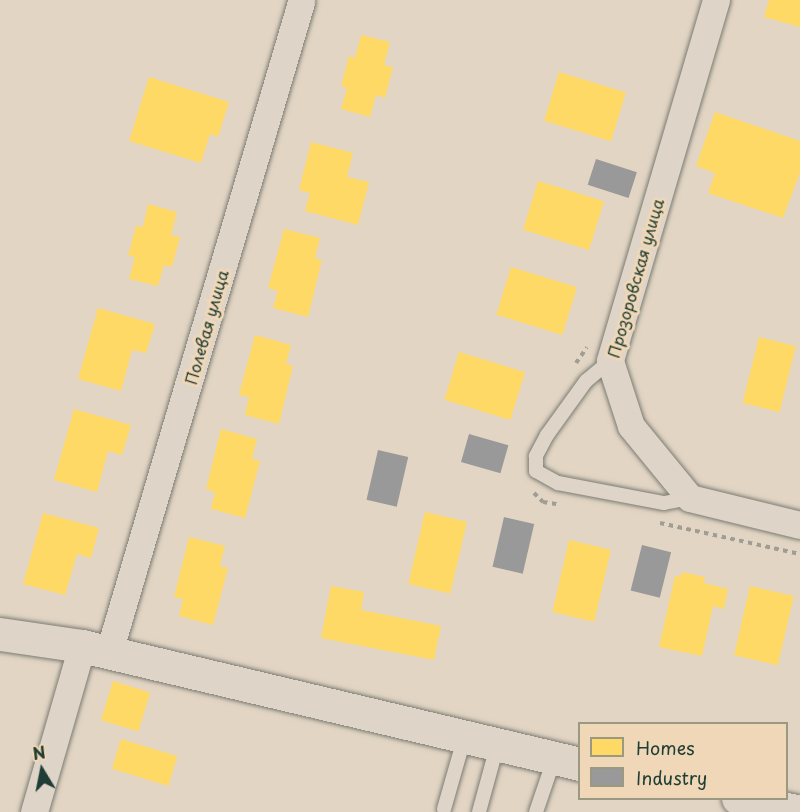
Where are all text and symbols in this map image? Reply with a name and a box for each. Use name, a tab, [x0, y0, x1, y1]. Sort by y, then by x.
street label: Прозоровская улица	[603, 196, 667, 360]
street label: Полевая улица	[180, 267, 232, 387]
legend	[578, 722, 788, 800]
text: Homes	[636, 734, 694, 761]
text: N	[31, 739, 47, 765]
north arrow	[12, 740, 72, 800]
text: Industry	[636, 764, 707, 791]

